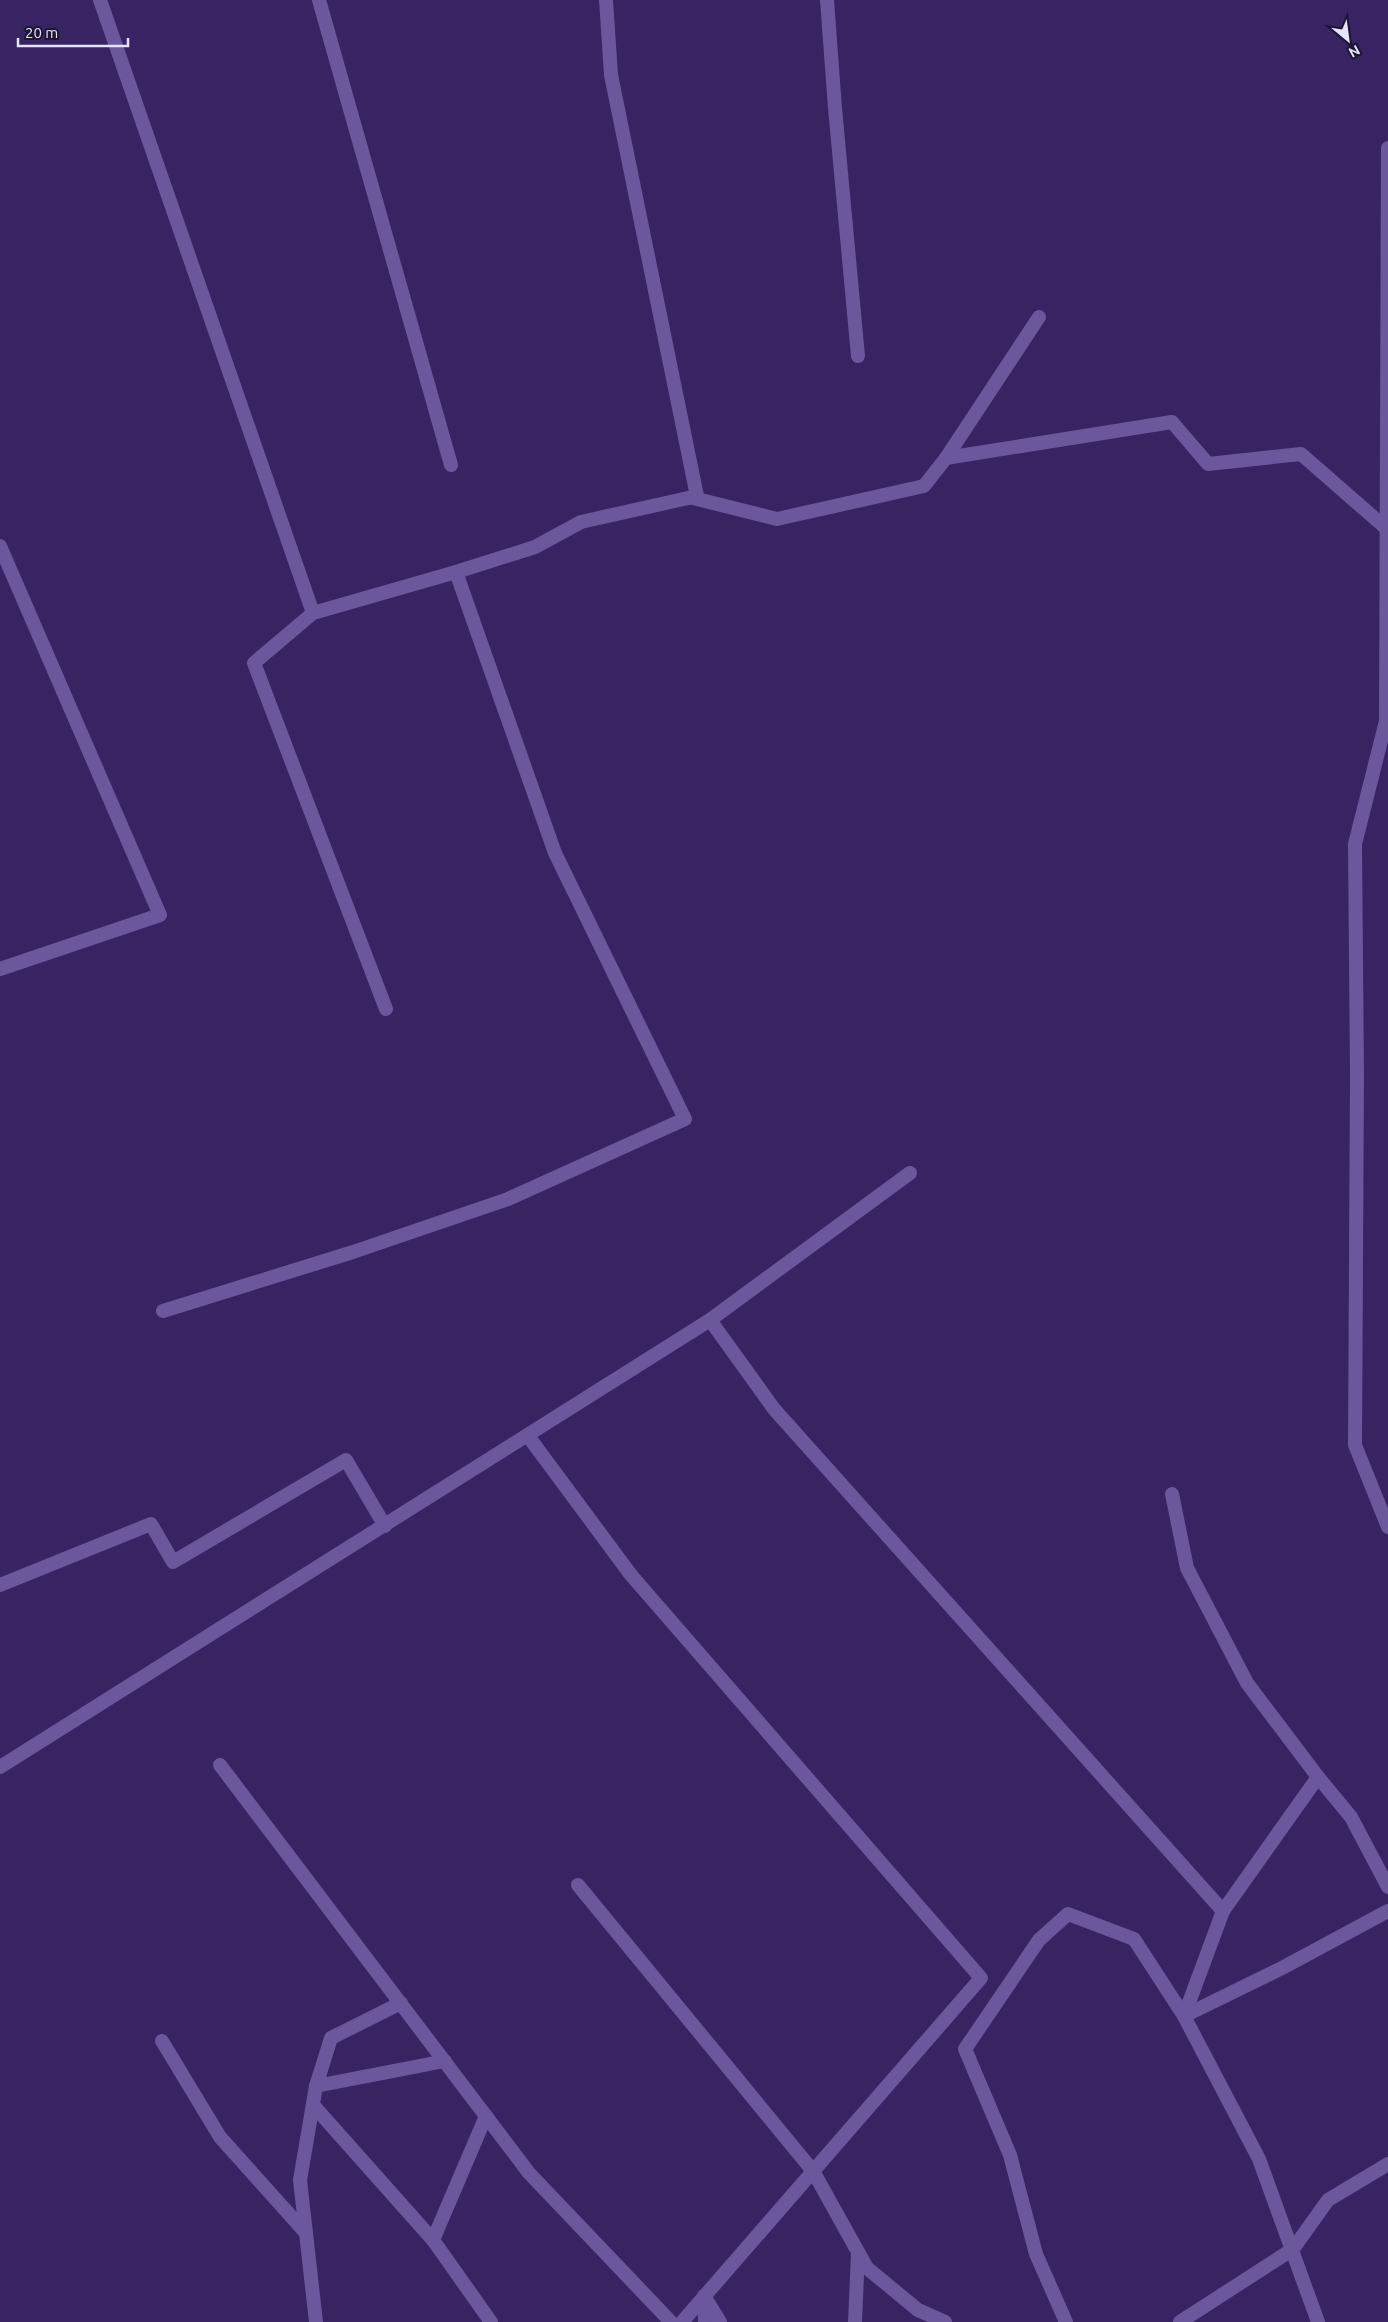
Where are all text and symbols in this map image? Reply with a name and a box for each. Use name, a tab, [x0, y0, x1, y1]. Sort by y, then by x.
scale bar	[18, 15, 128, 47]
north arrow	[1323, 15, 1373, 65]
text: 20 m	[25, 24, 58, 41]
text: N	[1346, 42, 1363, 61]

